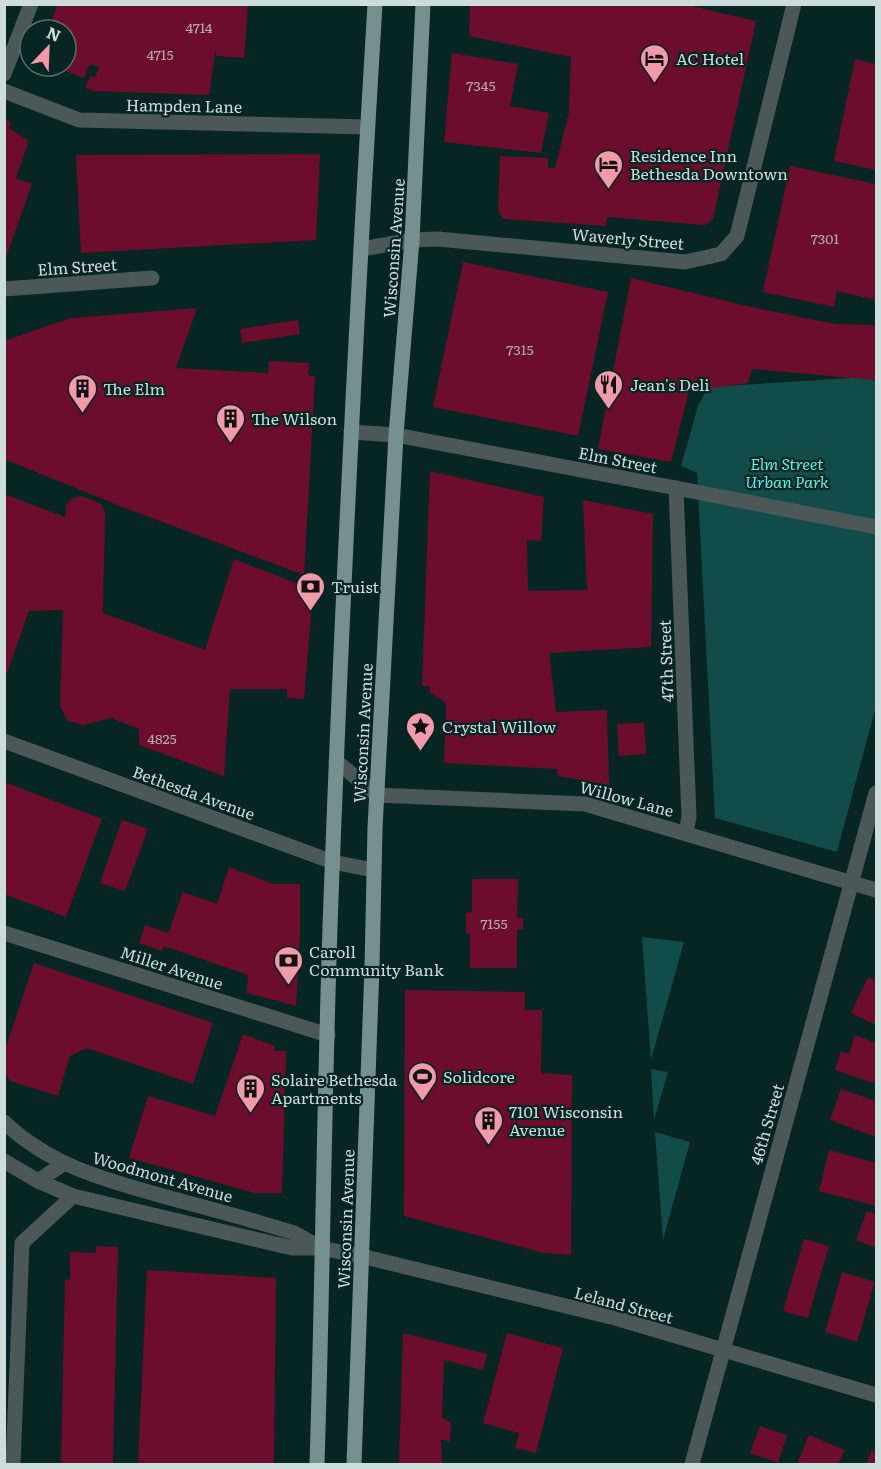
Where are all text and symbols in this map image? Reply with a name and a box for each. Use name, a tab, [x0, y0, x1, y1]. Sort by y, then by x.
house number: 4714	[185, 17, 213, 37]
north arrow	[18, 18, 78, 78]
text: N	[43, 20, 65, 47]
hotel icon: AC Hotel	[639, 42, 671, 84]
house number: 4715	[146, 44, 174, 64]
place label: AC Hotel	[676, 46, 744, 70]
house number: 7345	[466, 75, 496, 95]
street label: Hampden Lane	[126, 92, 242, 118]
place label: Residence Inn Bethesda Downtown	[630, 143, 788, 185]
hotel icon: Residence Inn Bethesda Downtown	[593, 148, 625, 190]
street label: Wisconsin Avenue	[376, 177, 410, 319]
street label: Waverly Street	[571, 221, 686, 255]
house number: 7301	[811, 228, 839, 248]
street label: Elm Street	[36, 251, 118, 281]
house number: 7315	[506, 339, 534, 359]
restaurant icon: Jean's Deli	[593, 368, 625, 410]
building icon: The Elm	[66, 372, 98, 414]
place label: Jean's Deli	[630, 372, 710, 396]
place label: The Elm	[103, 376, 166, 400]
building icon: The Wilson	[214, 402, 246, 444]
place label: The Wilson	[251, 406, 337, 430]
street label: Elm Street	[576, 440, 660, 479]
park label: Elm Street Urban Park	[745, 451, 829, 493]
bank icon: Truist	[294, 570, 326, 612]
place label: Truist	[331, 574, 380, 598]
street label: 47th Street	[652, 619, 678, 703]
street label: Wisconsin Avenue	[346, 663, 378, 803]
place icon: Crystal Willow	[405, 710, 437, 752]
place label: Crystal Willow	[442, 714, 556, 738]
house number: 4825	[147, 728, 177, 748]
street label: Bethesda Avenue	[129, 759, 259, 825]
street label: Willow Lane	[577, 774, 677, 822]
house number: 7155	[480, 913, 508, 933]
street label: Miller Avenue	[117, 939, 227, 995]
place label: Caroll Community Bank	[309, 939, 444, 981]
bank icon: Caroll Community Bank	[272, 944, 304, 986]
sports icon: Solidcore	[406, 1060, 438, 1102]
place label: Solidcore	[443, 1064, 515, 1088]
place label: Solaire Bethesda Apartments	[271, 1067, 398, 1109]
building icon: Solaire Bethesda Apartments	[234, 1072, 266, 1114]
street label: 46th Street	[743, 1080, 789, 1167]
place label: 7101 Wisconsin Avenue	[509, 1099, 623, 1141]
building icon: 7101 Wisconsin Avenue	[472, 1104, 504, 1146]
street label: Woodmont Avenue	[90, 1144, 236, 1208]
street label: Wisconsin Avenue	[331, 1149, 359, 1289]
street label: Leland Street	[572, 1279, 677, 1329]

